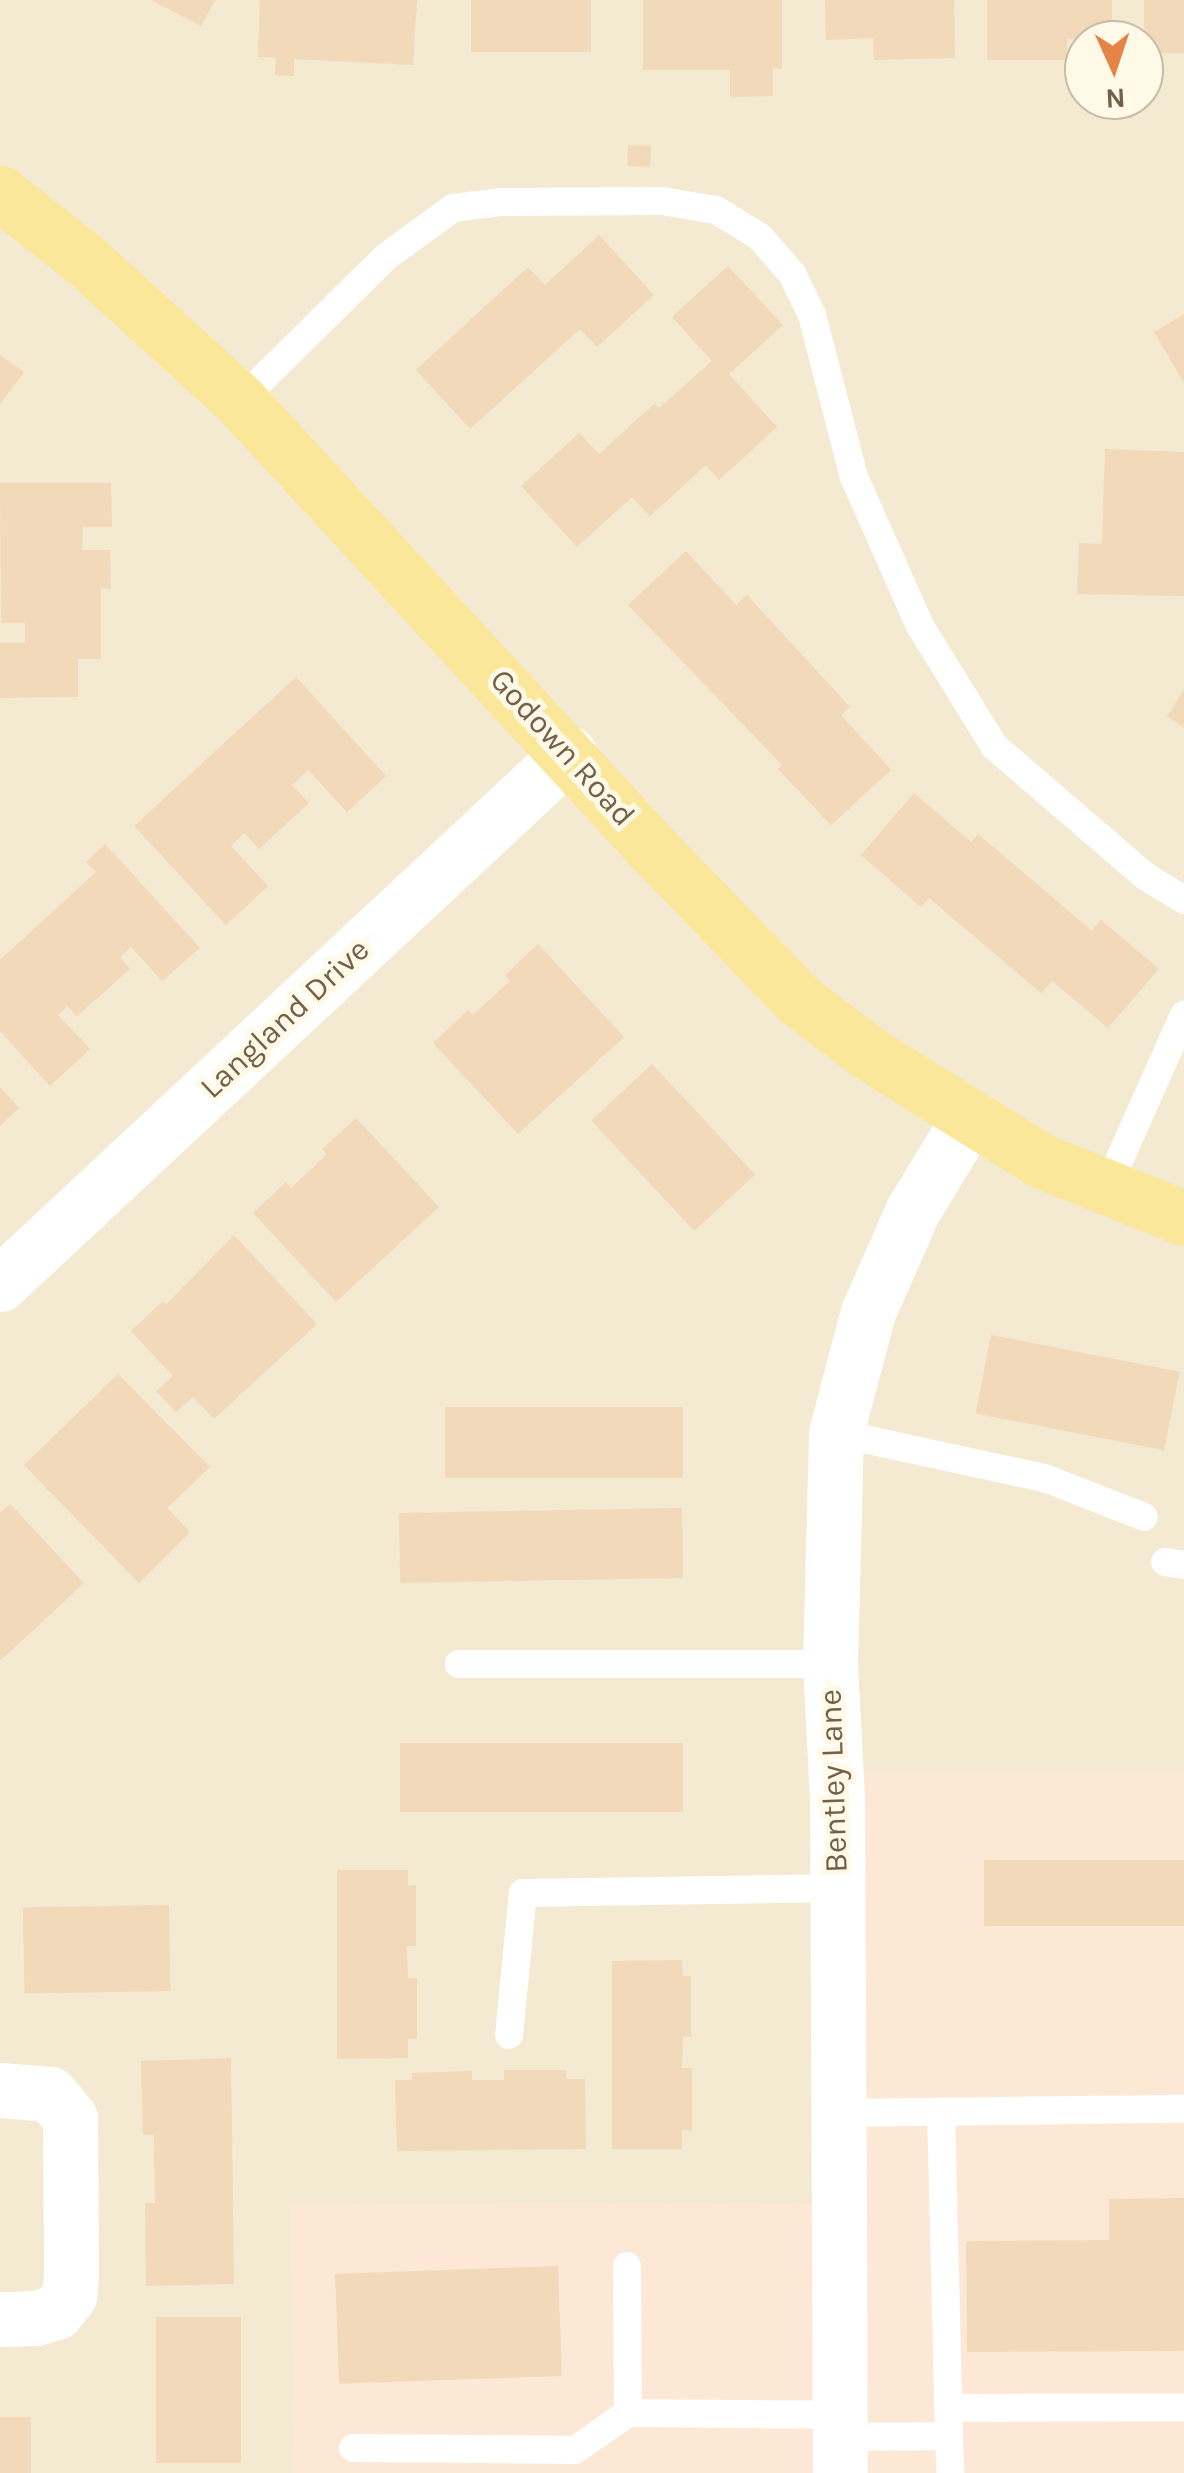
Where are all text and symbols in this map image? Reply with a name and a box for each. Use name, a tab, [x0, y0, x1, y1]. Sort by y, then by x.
north arrow	[1064, 20, 1164, 120]
text: N	[1105, 81, 1126, 115]
street label: Godown Road	[481, 661, 643, 835]
street label: Langland Drive	[193, 931, 377, 1107]
street label: Bentley Lane	[812, 1688, 856, 1874]

